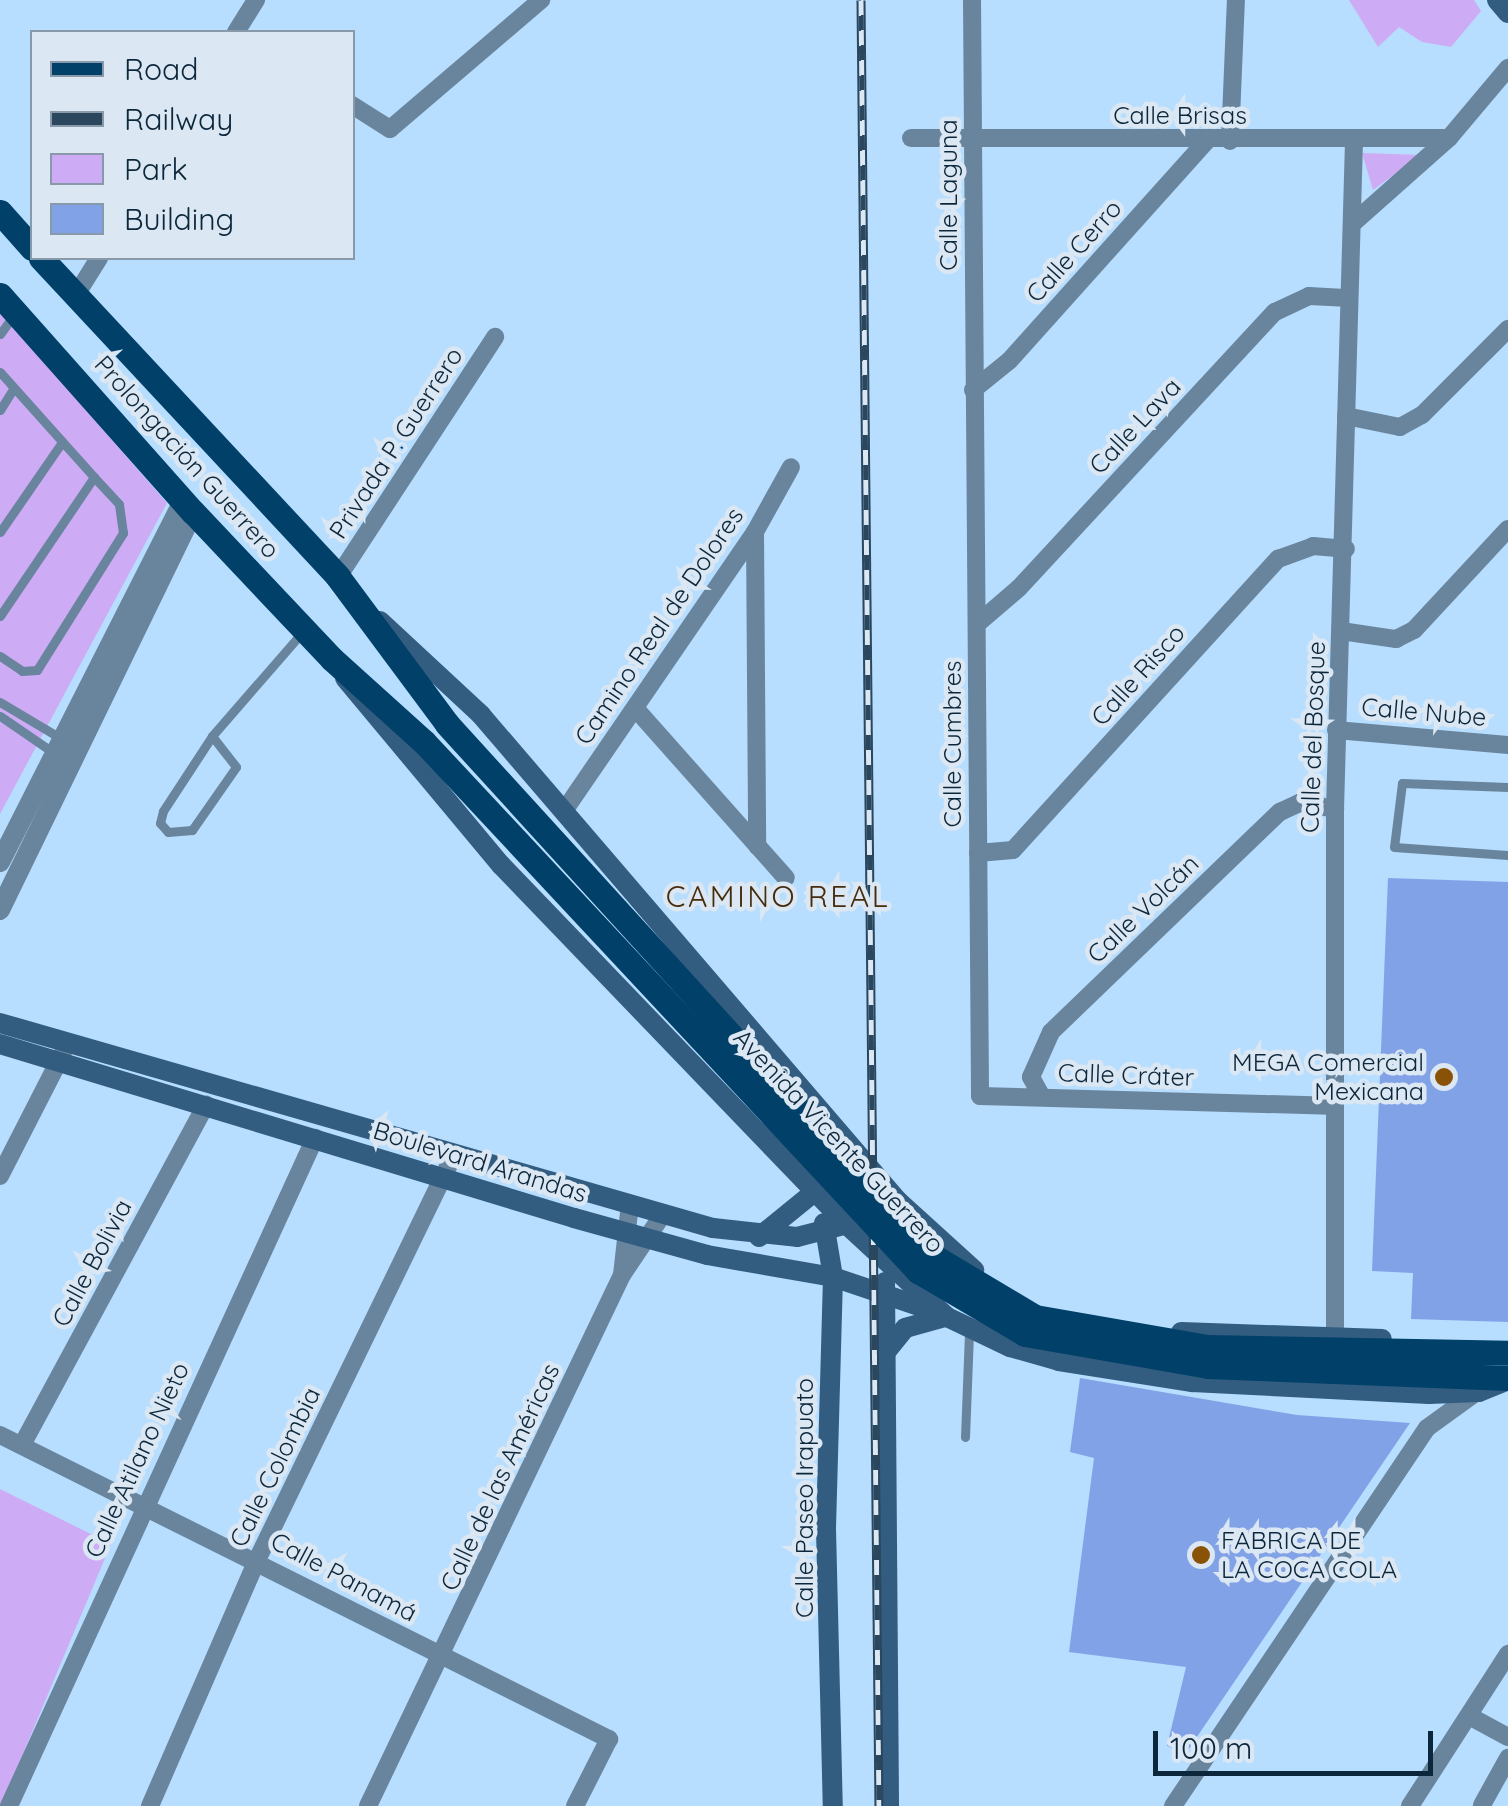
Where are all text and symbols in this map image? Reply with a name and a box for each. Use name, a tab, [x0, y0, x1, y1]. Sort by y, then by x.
legend	[30, 30, 355, 260]
text: Road	[124, 50, 198, 88]
text: Railway	[124, 100, 233, 138]
street label: Calle Brisas	[1113, 100, 1247, 130]
street label: Calle Laguna	[933, 119, 963, 271]
text: Park	[124, 150, 188, 188]
street label: Calle Cerro	[1020, 193, 1128, 309]
text: Building	[124, 200, 234, 238]
street label: Privada P. Guerrero	[323, 342, 469, 544]
street label: Prolongación Guerrero	[88, 350, 286, 564]
street label: Calle Lava	[1083, 372, 1187, 480]
street label: Camino Real de Dolores	[568, 502, 750, 750]
street label: Calle Risco	[1085, 618, 1191, 732]
street label: Calle del Bosque	[1295, 640, 1331, 834]
street label: Calle Cumbres	[937, 660, 967, 828]
street label: Calle Nube	[1360, 692, 1488, 732]
street label: Calle Volcán	[1081, 849, 1205, 969]
district label: CAMINO REAL	[666, 878, 890, 914]
street label: Avenida Vicente Guerrero	[727, 1023, 951, 1259]
place label: MEGA Comercial Mexicana	[1232, 1048, 1424, 1107]
street label: Calle Cráter	[1057, 1058, 1195, 1092]
marker: MEGA Comercial Mexicana	[1433, 1066, 1455, 1088]
street label: Boulevard Arandas	[370, 1115, 590, 1209]
street label: Calle Bolivia	[46, 1194, 138, 1332]
street label: Calle Atilano Nieto	[79, 1358, 195, 1562]
street label: Calle de las Américas	[434, 1359, 566, 1595]
street label: Calle Paseo Irapuato	[789, 1378, 819, 1618]
street label: Calle Colombia	[223, 1382, 327, 1552]
street label: Calle Panamá	[266, 1526, 422, 1628]
place label: FABRICA DE LA COCA COLA	[1221, 1526, 1397, 1585]
marker: FABRICA DE LA COCA COLA	[1190, 1544, 1212, 1566]
scale bar	[1158, 1711, 1438, 1773]
text: 100 m	[1170, 1729, 1252, 1767]

